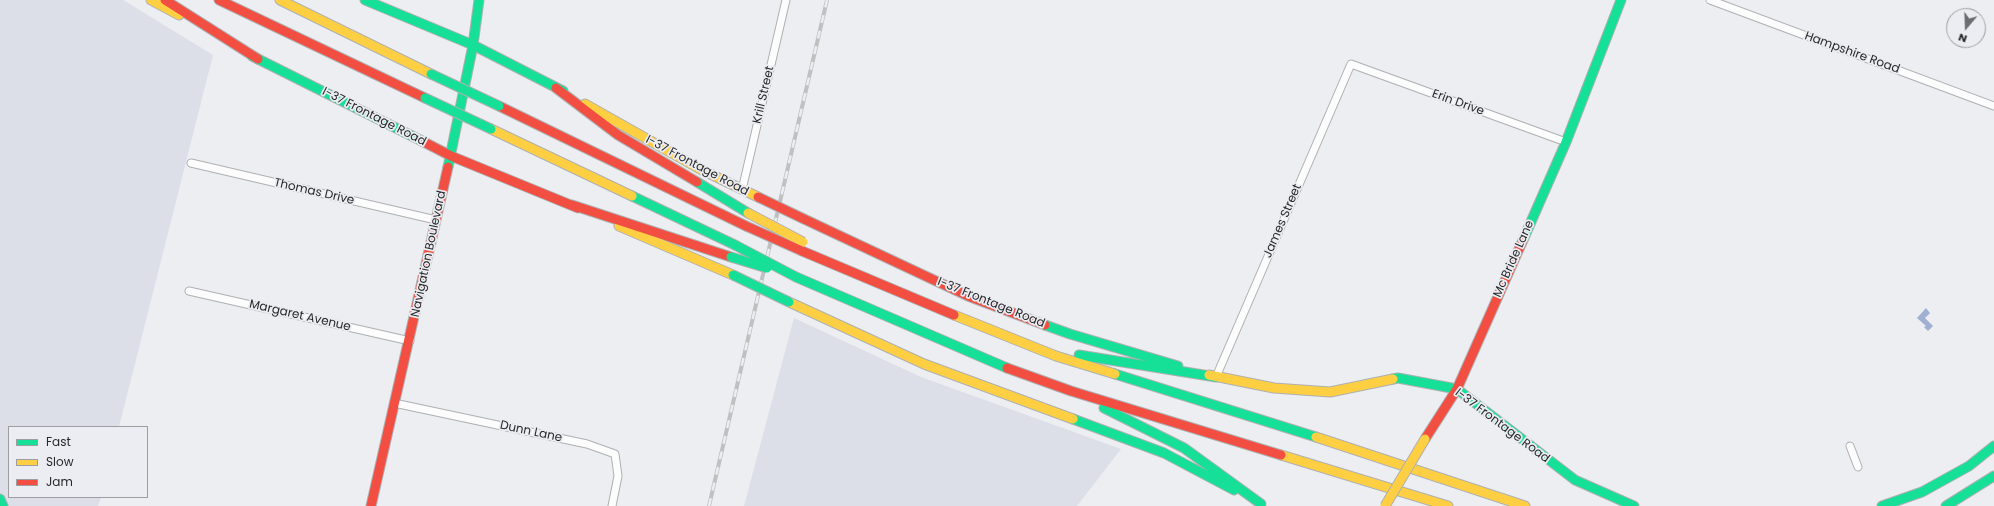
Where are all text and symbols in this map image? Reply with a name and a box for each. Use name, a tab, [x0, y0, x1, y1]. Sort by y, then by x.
north arrow	[1946, 8, 1986, 48]
street label: Hampshire Road	[1803, 29, 1901, 77]
text: N	[1956, 29, 1969, 47]
street label: Krill Street	[750, 65, 778, 125]
street label: I-37 Frontage Road	[320, 85, 428, 149]
street label: Erin Drive	[1430, 87, 1486, 119]
street label: I-37 Frontage Road	[643, 133, 751, 199]
street label: Thomas Drive	[272, 176, 356, 208]
street label: James Street	[1261, 182, 1305, 260]
street label: Navigation Boulevard	[409, 189, 449, 319]
street label: Mc Bride Lane	[1491, 218, 1537, 300]
street label: I-37 Frontage Road	[935, 275, 1047, 331]
street label: Margaret Avenue	[248, 297, 352, 335]
street label: I-37 Frontage Road	[1452, 386, 1552, 466]
street label: Dunn Lane	[499, 418, 563, 446]
legend	[8, 426, 148, 498]
text: Fast	[46, 433, 71, 450]
text: Slow	[46, 453, 74, 470]
text: Jam	[46, 473, 73, 490]

